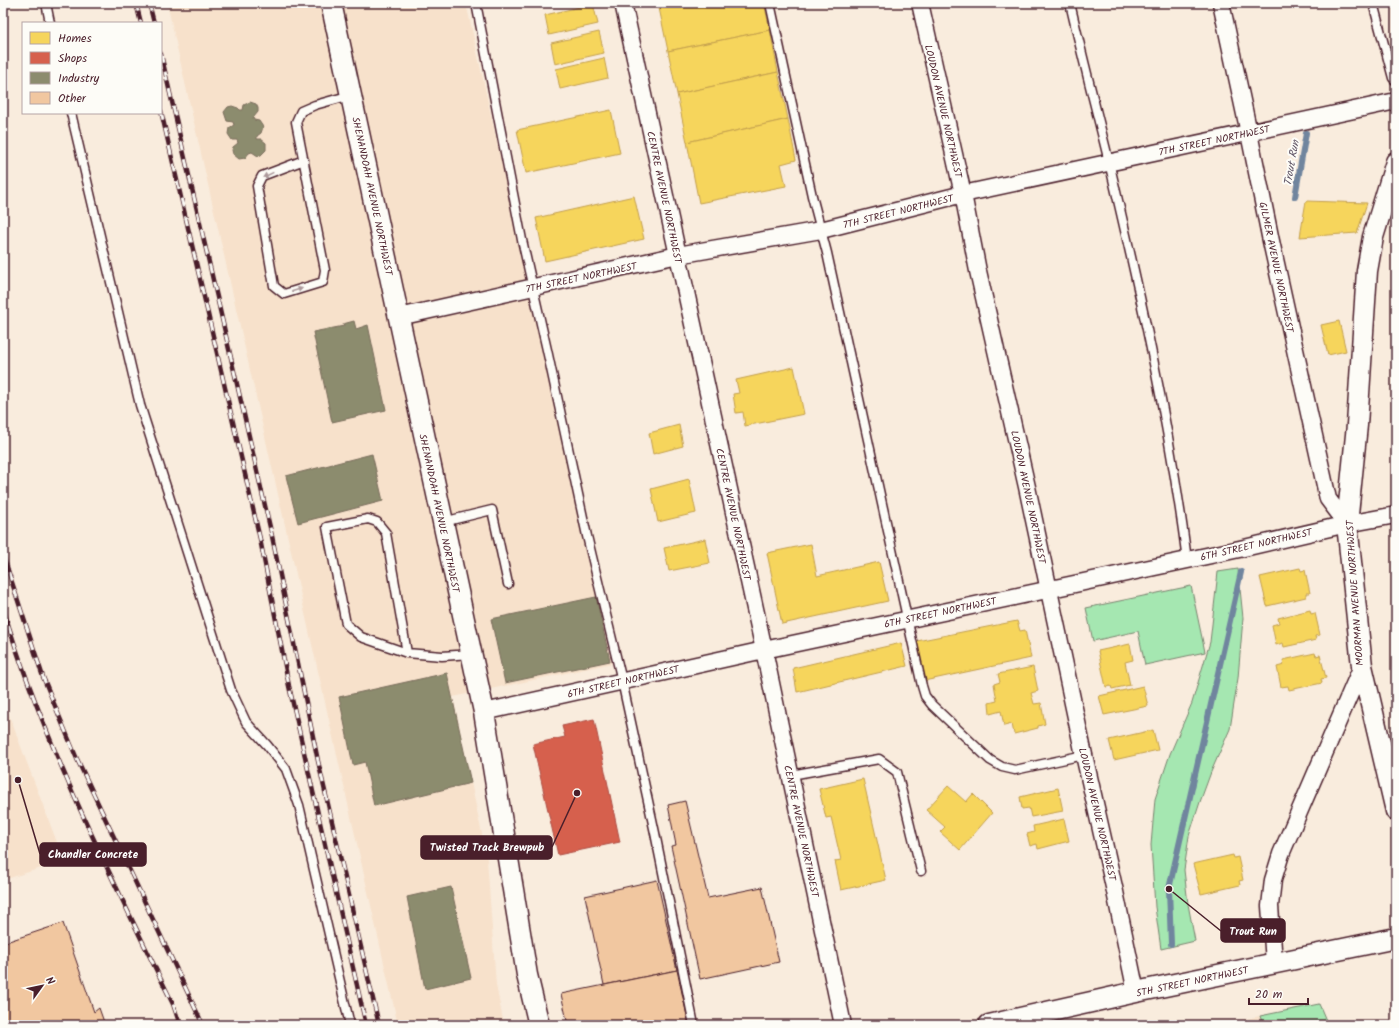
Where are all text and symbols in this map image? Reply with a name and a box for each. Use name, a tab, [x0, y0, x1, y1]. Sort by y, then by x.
legend	[22, 22, 162, 114]
text: Homes	[58, 29, 92, 48]
street label: LOUDON AVENUE NORTHWEST	[920, 43, 966, 181]
text: Shops	[58, 49, 87, 68]
text: Industry	[58, 69, 100, 88]
text: Other	[58, 89, 87, 108]
street label: SHENANDOAH AVENUE NORTHWEST	[347, 115, 397, 279]
street label: 7TH STREET NORTHWEST	[1157, 121, 1273, 161]
street label: CENTRE AVENUE NORTHWEST	[642, 130, 686, 266]
water label: Trout Run	[1279, 138, 1305, 187]
one-way arrow	[262, 172, 274, 178]
street label: 7TH STREET NORTHWEST	[841, 190, 957, 233]
street label: GILMER AVENUE NORTHWEST	[1254, 200, 1298, 336]
street label: 7TH STREET NORTHWEST	[524, 258, 640, 298]
one-way arrow	[292, 287, 304, 293]
street label: LOUDON AVENUE NORTHWEST	[1006, 429, 1050, 567]
street label: SHENANDOAH AVENUE NORTHWEST	[414, 432, 464, 596]
street label: CENTRE AVENUE NORTHWEST	[711, 447, 755, 583]
street label: MOORMAN AVENUE NORTHWEST	[1342, 518, 1368, 666]
street label: 6TH STREET NORTHWEST	[1199, 524, 1315, 566]
street label: 6TH STREET NORTHWEST	[883, 593, 999, 633]
street label: 6TH STREET NORTHWEST	[566, 661, 682, 703]
street label: LOUDON AVENUE NORTHWEST	[1074, 746, 1120, 884]
street label: CENTRE AVENUE NORTHWEST	[779, 764, 823, 900]
callout: Twisted Track Brewpub	[421, 836, 552, 859]
text: Twisted Track Brewpub	[430, 839, 544, 857]
callout: Chandler Concrete	[40, 843, 146, 866]
text: Chandler Concrete	[48, 846, 139, 864]
callout: Trout Run	[1221, 919, 1285, 942]
text: Trout Run	[1229, 923, 1277, 941]
street label: 5TH STREET NORTHWEST	[1135, 962, 1251, 1002]
north arrow	[22, 966, 62, 1006]
text: N	[40, 973, 59, 989]
scale bar	[1249, 980, 1308, 1006]
text: 20 m	[1255, 985, 1283, 1004]

